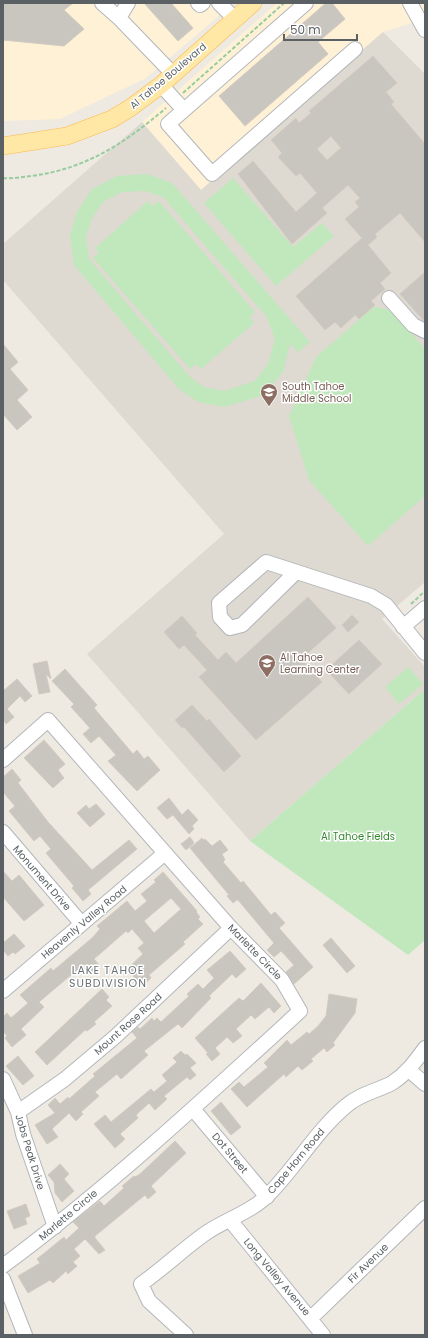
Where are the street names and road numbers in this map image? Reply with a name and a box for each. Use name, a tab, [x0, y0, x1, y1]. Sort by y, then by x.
street label: Al Tahoe Boulevard	[126, 39, 210, 113]
street label: Monument Drive	[9, 842, 75, 914]
street label: Heavenly Valley Road	[38, 882, 130, 962]
street label: Marlette Circle	[224, 921, 286, 983]
street label: Mount Rose Road	[91, 989, 165, 1059]
street label: Jobs Peak Drive	[11, 1113, 49, 1191]
street label: Cape Horn Road	[264, 1125, 328, 1197]
street label: Dot Street	[208, 1129, 252, 1177]
street label: Marlette Circle	[35, 1186, 101, 1244]
street label: Long Valley Avenue	[240, 1235, 314, 1319]
street label: Fir Avenue	[344, 1240, 392, 1286]

